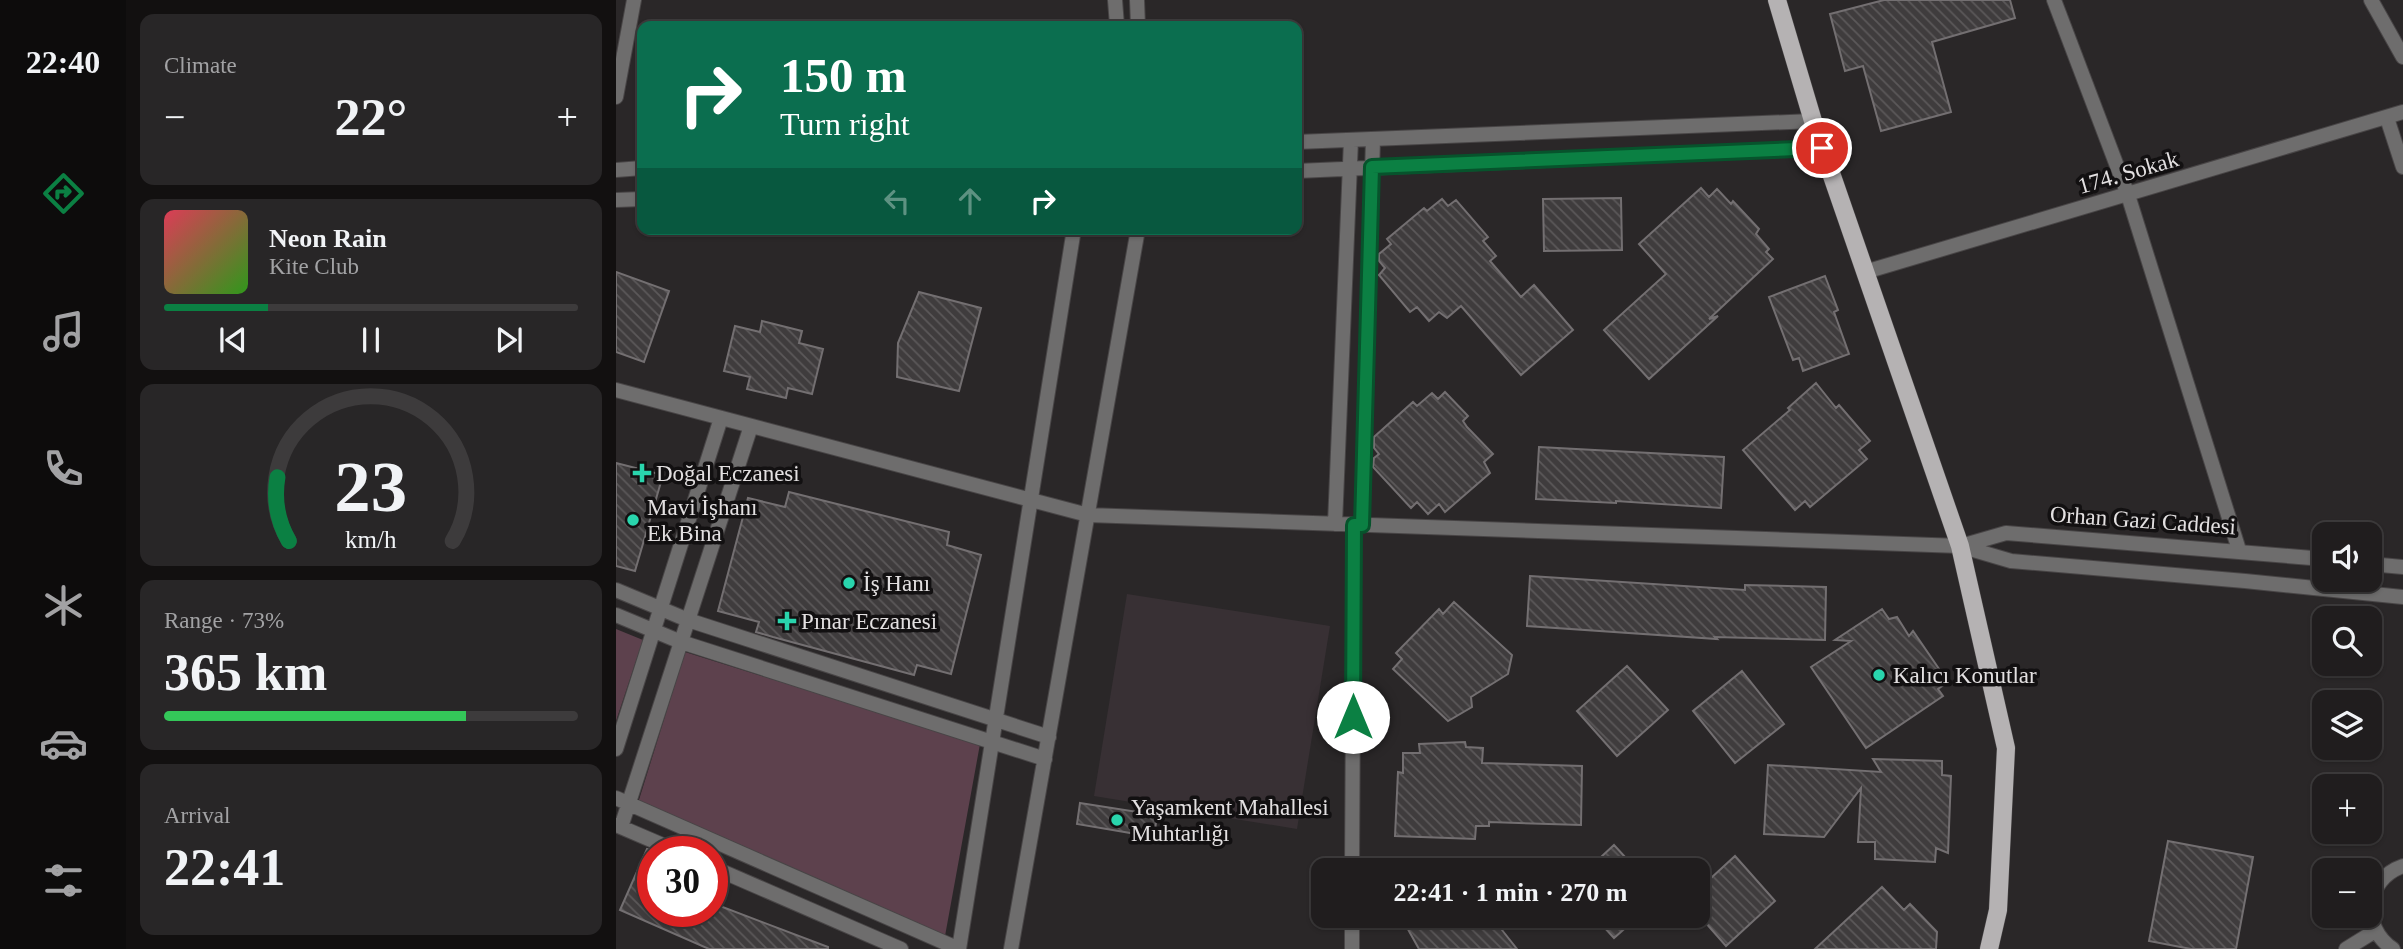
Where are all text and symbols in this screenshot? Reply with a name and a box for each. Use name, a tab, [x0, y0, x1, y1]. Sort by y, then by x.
text: 22:40	[26, 44, 100, 80]
text: 150 m	[780, 48, 907, 103]
icon: right	[665, 49, 756, 140]
text: Climate	[164, 53, 237, 78]
text: 22°	[335, 89, 407, 146]
text: −	[164, 96, 185, 138]
text: +	[557, 96, 578, 138]
text: Turn right	[780, 106, 910, 142]
pin	[1792, 118, 1852, 178]
icon: arrive	[1803, 129, 1841, 167]
street label: 174. Sokak	[2075, 146, 2182, 199]
icon: directions	[39, 169, 88, 218]
icon: left	[878, 182, 916, 220]
icon: ahead	[951, 182, 989, 220]
icon: right	[1024, 182, 1062, 220]
text: Neon Rain	[269, 224, 387, 253]
text: Kite Club	[269, 254, 359, 279]
icon: music	[39, 307, 88, 356]
icon: previous	[214, 321, 252, 359]
icon: pause	[352, 321, 390, 359]
icon: next	[490, 321, 528, 359]
icon: phone	[39, 444, 88, 493]
text: 23	[335, 446, 407, 527]
place label: Doğal Eczanesi	[656, 461, 800, 486]
marker: Doğal Eczanesi	[634, 465, 650, 481]
place label: Mavi İşhanı Ek Bina	[647, 495, 758, 546]
street label: Orhan Gazi Caddesi	[2049, 502, 2237, 539]
marker: Mavi İşhanı Ek Bina	[625, 512, 641, 528]
map controls	[2312, 522, 2382, 928]
button: sound	[2312, 522, 2382, 592]
text: km/h	[345, 525, 397, 552]
place label: İş Hanı	[863, 571, 930, 596]
marker: İş Hanı	[841, 575, 857, 591]
icon: climate	[39, 581, 88, 630]
button: search	[2312, 606, 2382, 676]
text: Range · 73%	[164, 608, 284, 633]
place label: Pınar Eczanesi	[801, 609, 937, 634]
marker: Pınar Eczanesi	[779, 613, 795, 629]
text: 365 km	[164, 644, 327, 701]
place label: Kalıcı Konutlar	[1893, 663, 2037, 688]
marker: Kalıcı Konutlar	[1871, 667, 1887, 683]
position arrow	[1316, 680, 1390, 754]
button: layers	[2312, 690, 2382, 760]
icon: car	[39, 719, 88, 768]
button: +	[2312, 774, 2382, 844]
place label: Yaşamkent Mahallesi Muhtarlığı	[1131, 795, 1329, 846]
text: Arrival	[164, 803, 230, 828]
marker: Yaşamkent Mahallesi Muhtarlığı	[1109, 812, 1125, 828]
speed limit sign: 30	[637, 836, 728, 927]
text: 22:41	[164, 839, 285, 896]
icon: filters	[39, 856, 88, 905]
button: −	[2312, 858, 2382, 928]
text: 22:41 · 1 min · 270 m	[1394, 878, 1628, 907]

